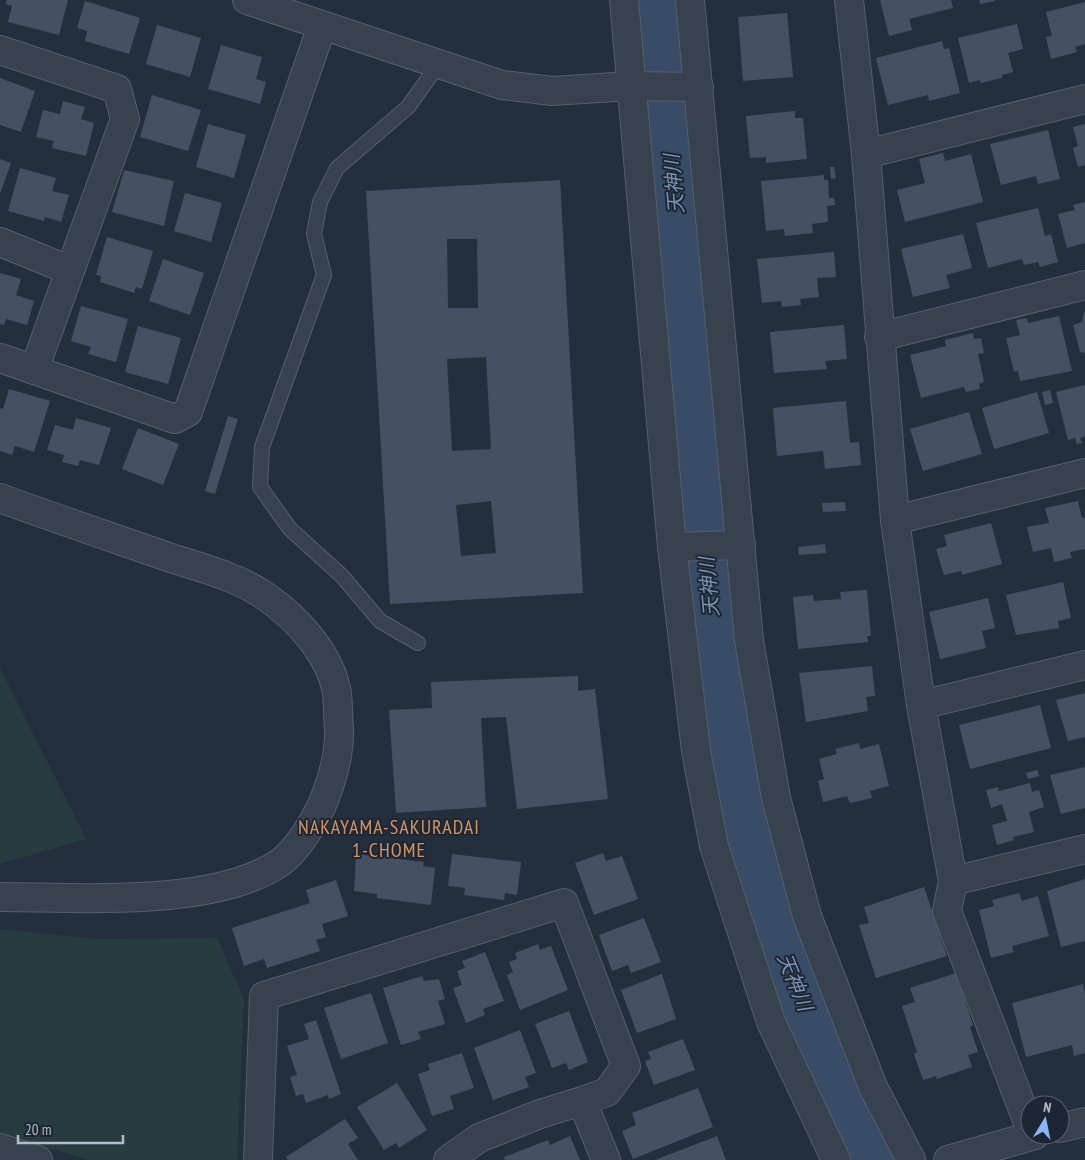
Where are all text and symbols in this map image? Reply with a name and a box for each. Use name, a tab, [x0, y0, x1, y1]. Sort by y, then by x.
water label: 天神川	[658, 151, 690, 215]
water label: 天神川	[693, 554, 725, 618]
district label: NAKAYAMA-SAKURADAI 1-CHOME	[298, 814, 480, 863]
water label: 天神川	[772, 949, 819, 1017]
north arrow	[1020, 1095, 1070, 1145]
text: N	[1042, 1098, 1053, 1117]
scale bar	[18, 1112, 122, 1144]
text: 20 m	[25, 1120, 51, 1139]

